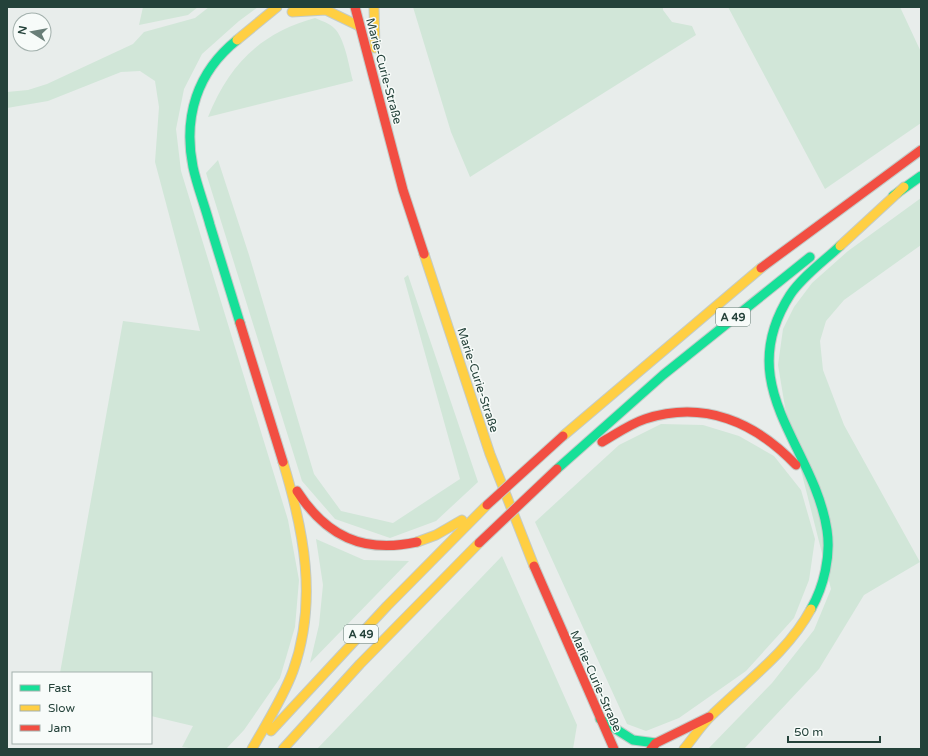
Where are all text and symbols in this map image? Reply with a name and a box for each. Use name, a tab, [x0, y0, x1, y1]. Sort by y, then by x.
north arrow	[12, 12, 52, 52]
street label: Marie-Curie-Straße	[363, 16, 405, 126]
text: N	[15, 25, 30, 36]
road number: A 49	[716, 308, 750, 326]
street label: Marie-Curie-Straße	[454, 326, 502, 434]
road number: A 49	[344, 625, 378, 643]
street label: Marie-Curie-Straße	[567, 628, 625, 734]
legend	[12, 672, 152, 744]
text: Fast	[48, 681, 72, 695]
text: Slow	[48, 701, 75, 715]
scale bar	[788, 718, 880, 744]
text: Jam	[48, 721, 71, 735]
text: 50 m	[794, 725, 823, 739]

